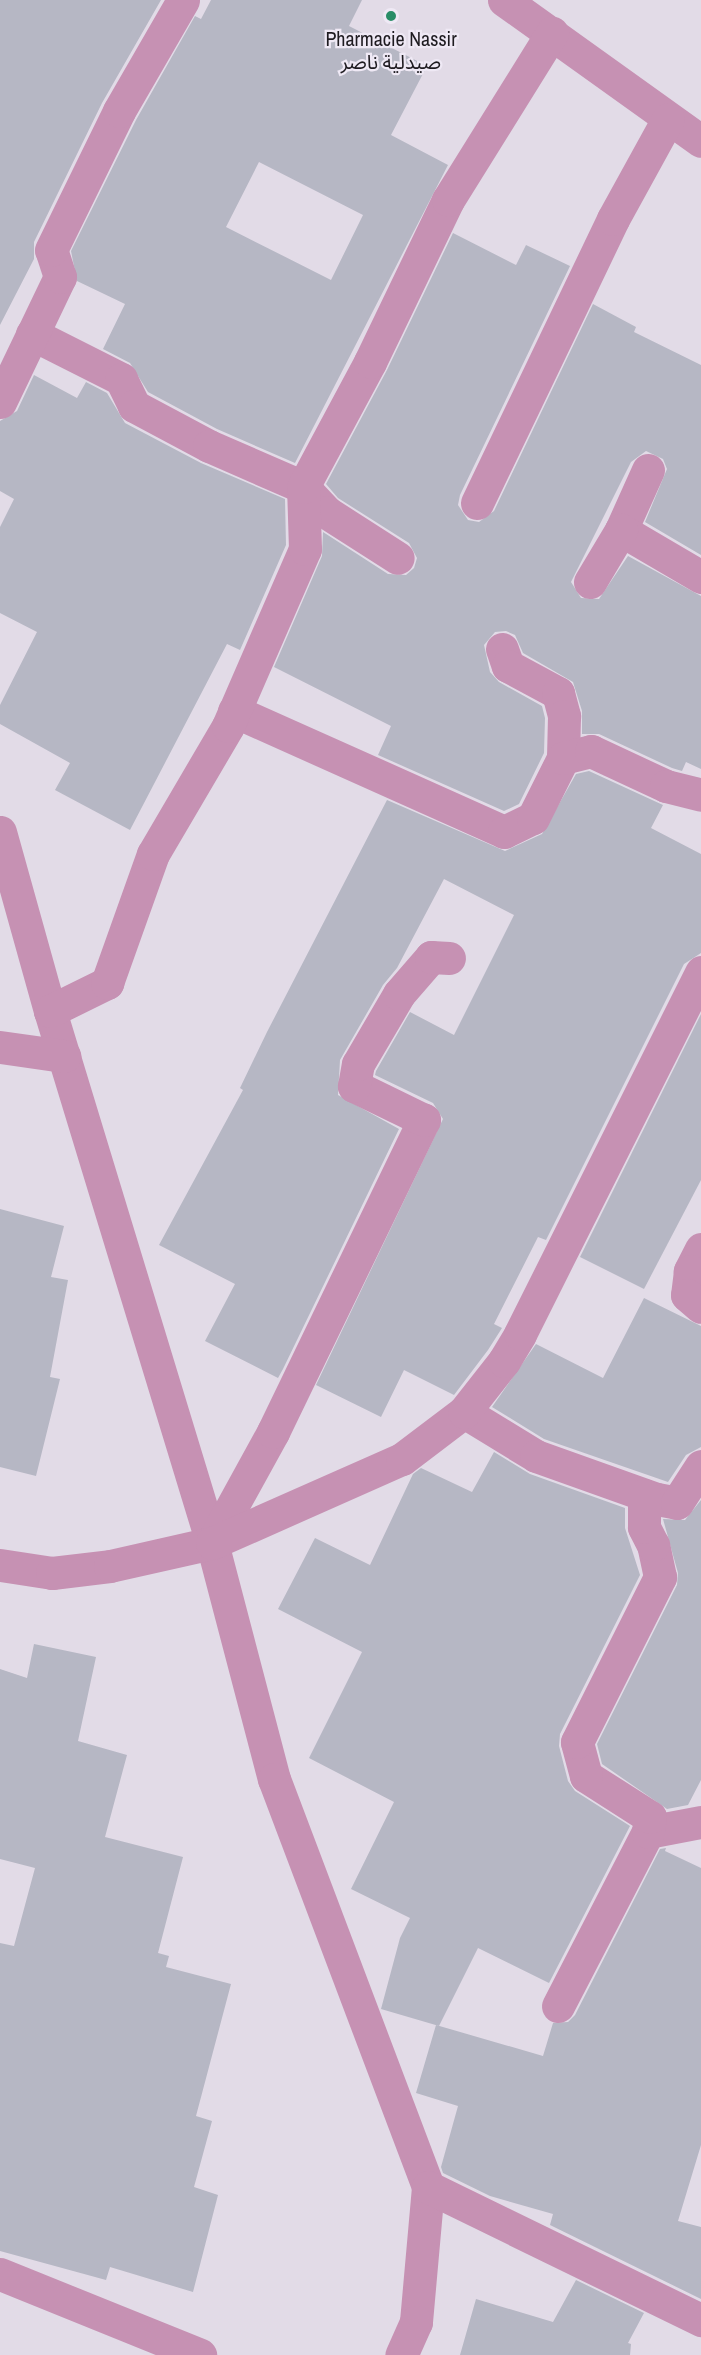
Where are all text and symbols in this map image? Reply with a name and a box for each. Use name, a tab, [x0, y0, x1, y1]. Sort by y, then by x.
marker: Pharmacie Nassir صيدلية ناصر	[384, 9, 398, 23]
place label: Pharmacie Nassir صيدلية ناصر	[325, 26, 457, 73]

